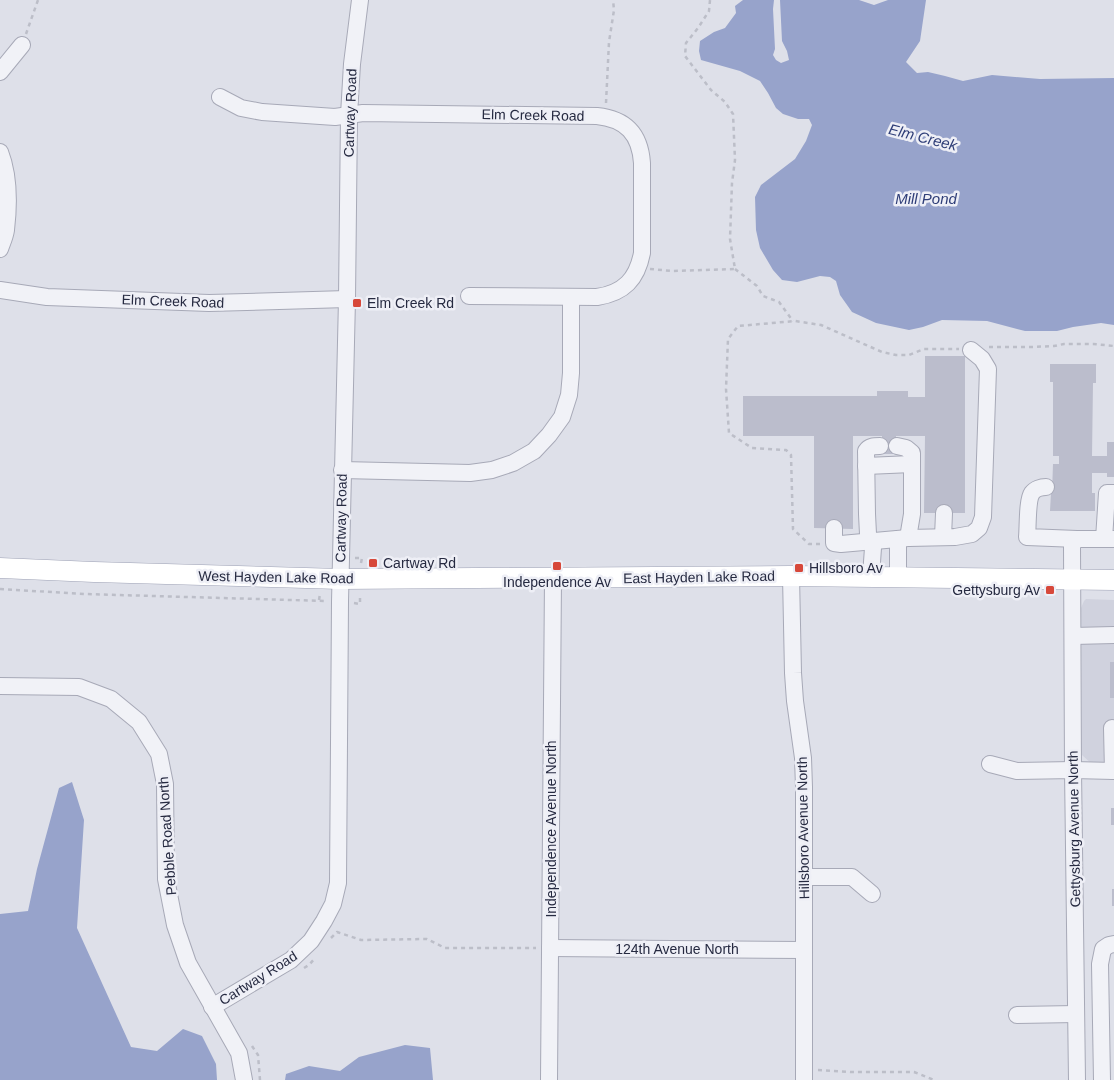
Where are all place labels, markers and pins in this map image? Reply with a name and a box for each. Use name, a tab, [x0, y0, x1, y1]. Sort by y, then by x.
place label: Elm Creek Rd	[367, 295, 454, 311]
marker: Elm Creek Rd	[351, 297, 363, 309]
place label: Cartway Rd	[383, 555, 456, 571]
marker: Cartway Rd	[367, 557, 379, 569]
marker: Independence Av	[551, 560, 563, 572]
place label: Hillsboro Av	[809, 560, 883, 576]
marker: Hillsboro Av	[793, 562, 805, 574]
place label: Independence Av	[503, 574, 611, 590]
place label: Gettysburg Av	[952, 582, 1040, 598]
marker: Gettysburg Av	[1044, 584, 1056, 596]

